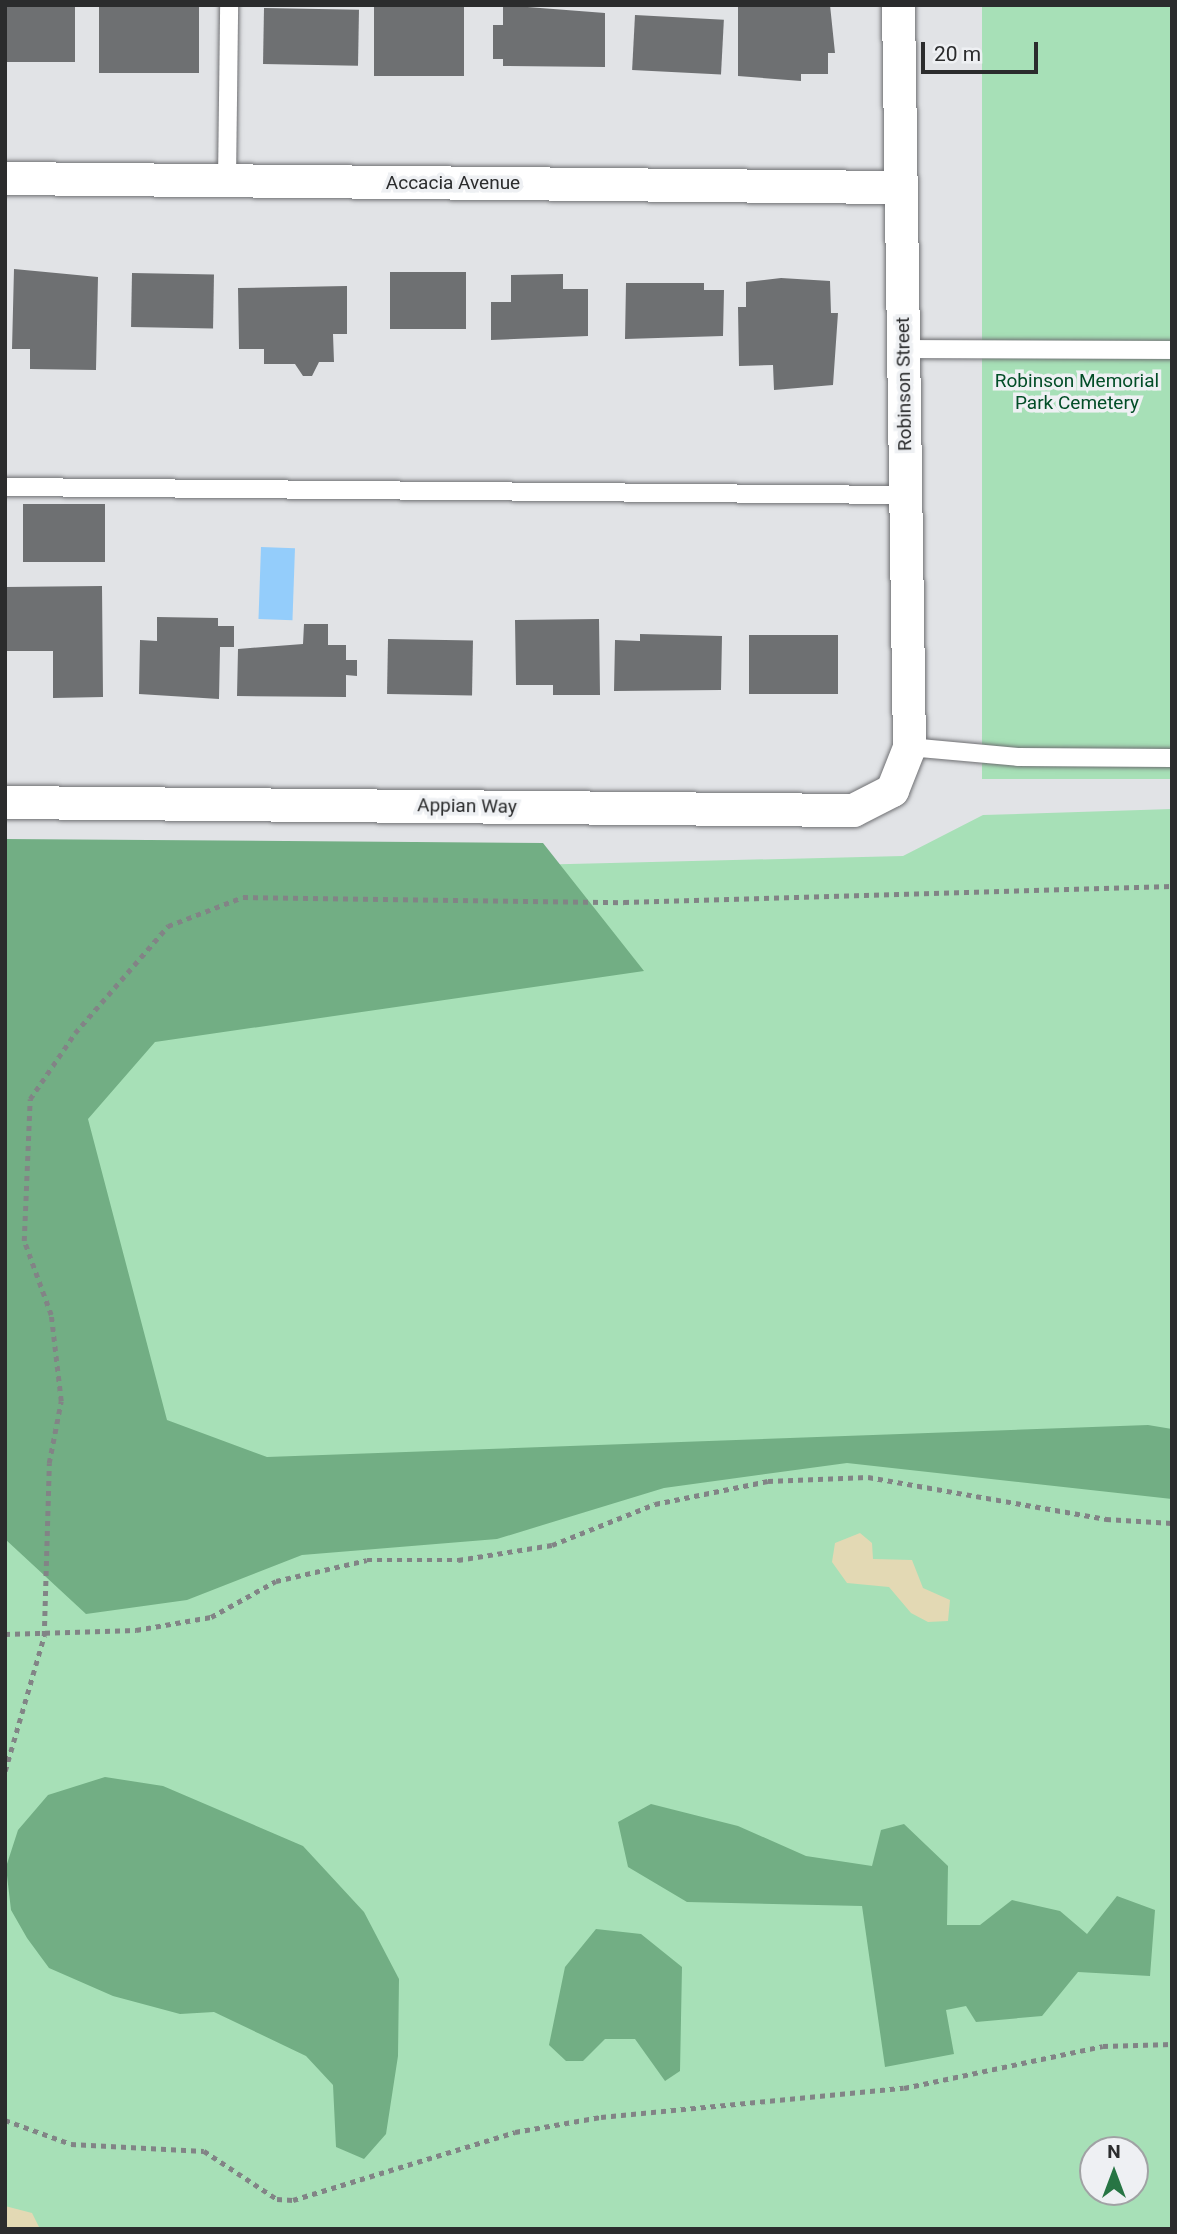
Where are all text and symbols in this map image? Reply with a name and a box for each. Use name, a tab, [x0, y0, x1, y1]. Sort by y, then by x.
scale bar	[925, 28, 1042, 72]
text: 20 m	[934, 42, 981, 66]
street label: Accacia Avenue	[386, 172, 520, 194]
street label: Robinson Street	[891, 317, 917, 451]
park label: Robinson Memorial Park Cemetery	[995, 370, 1159, 414]
street label: Appian Way	[417, 794, 517, 818]
north arrow	[1079, 2136, 1149, 2206]
text: N	[1107, 2140, 1121, 2163]

